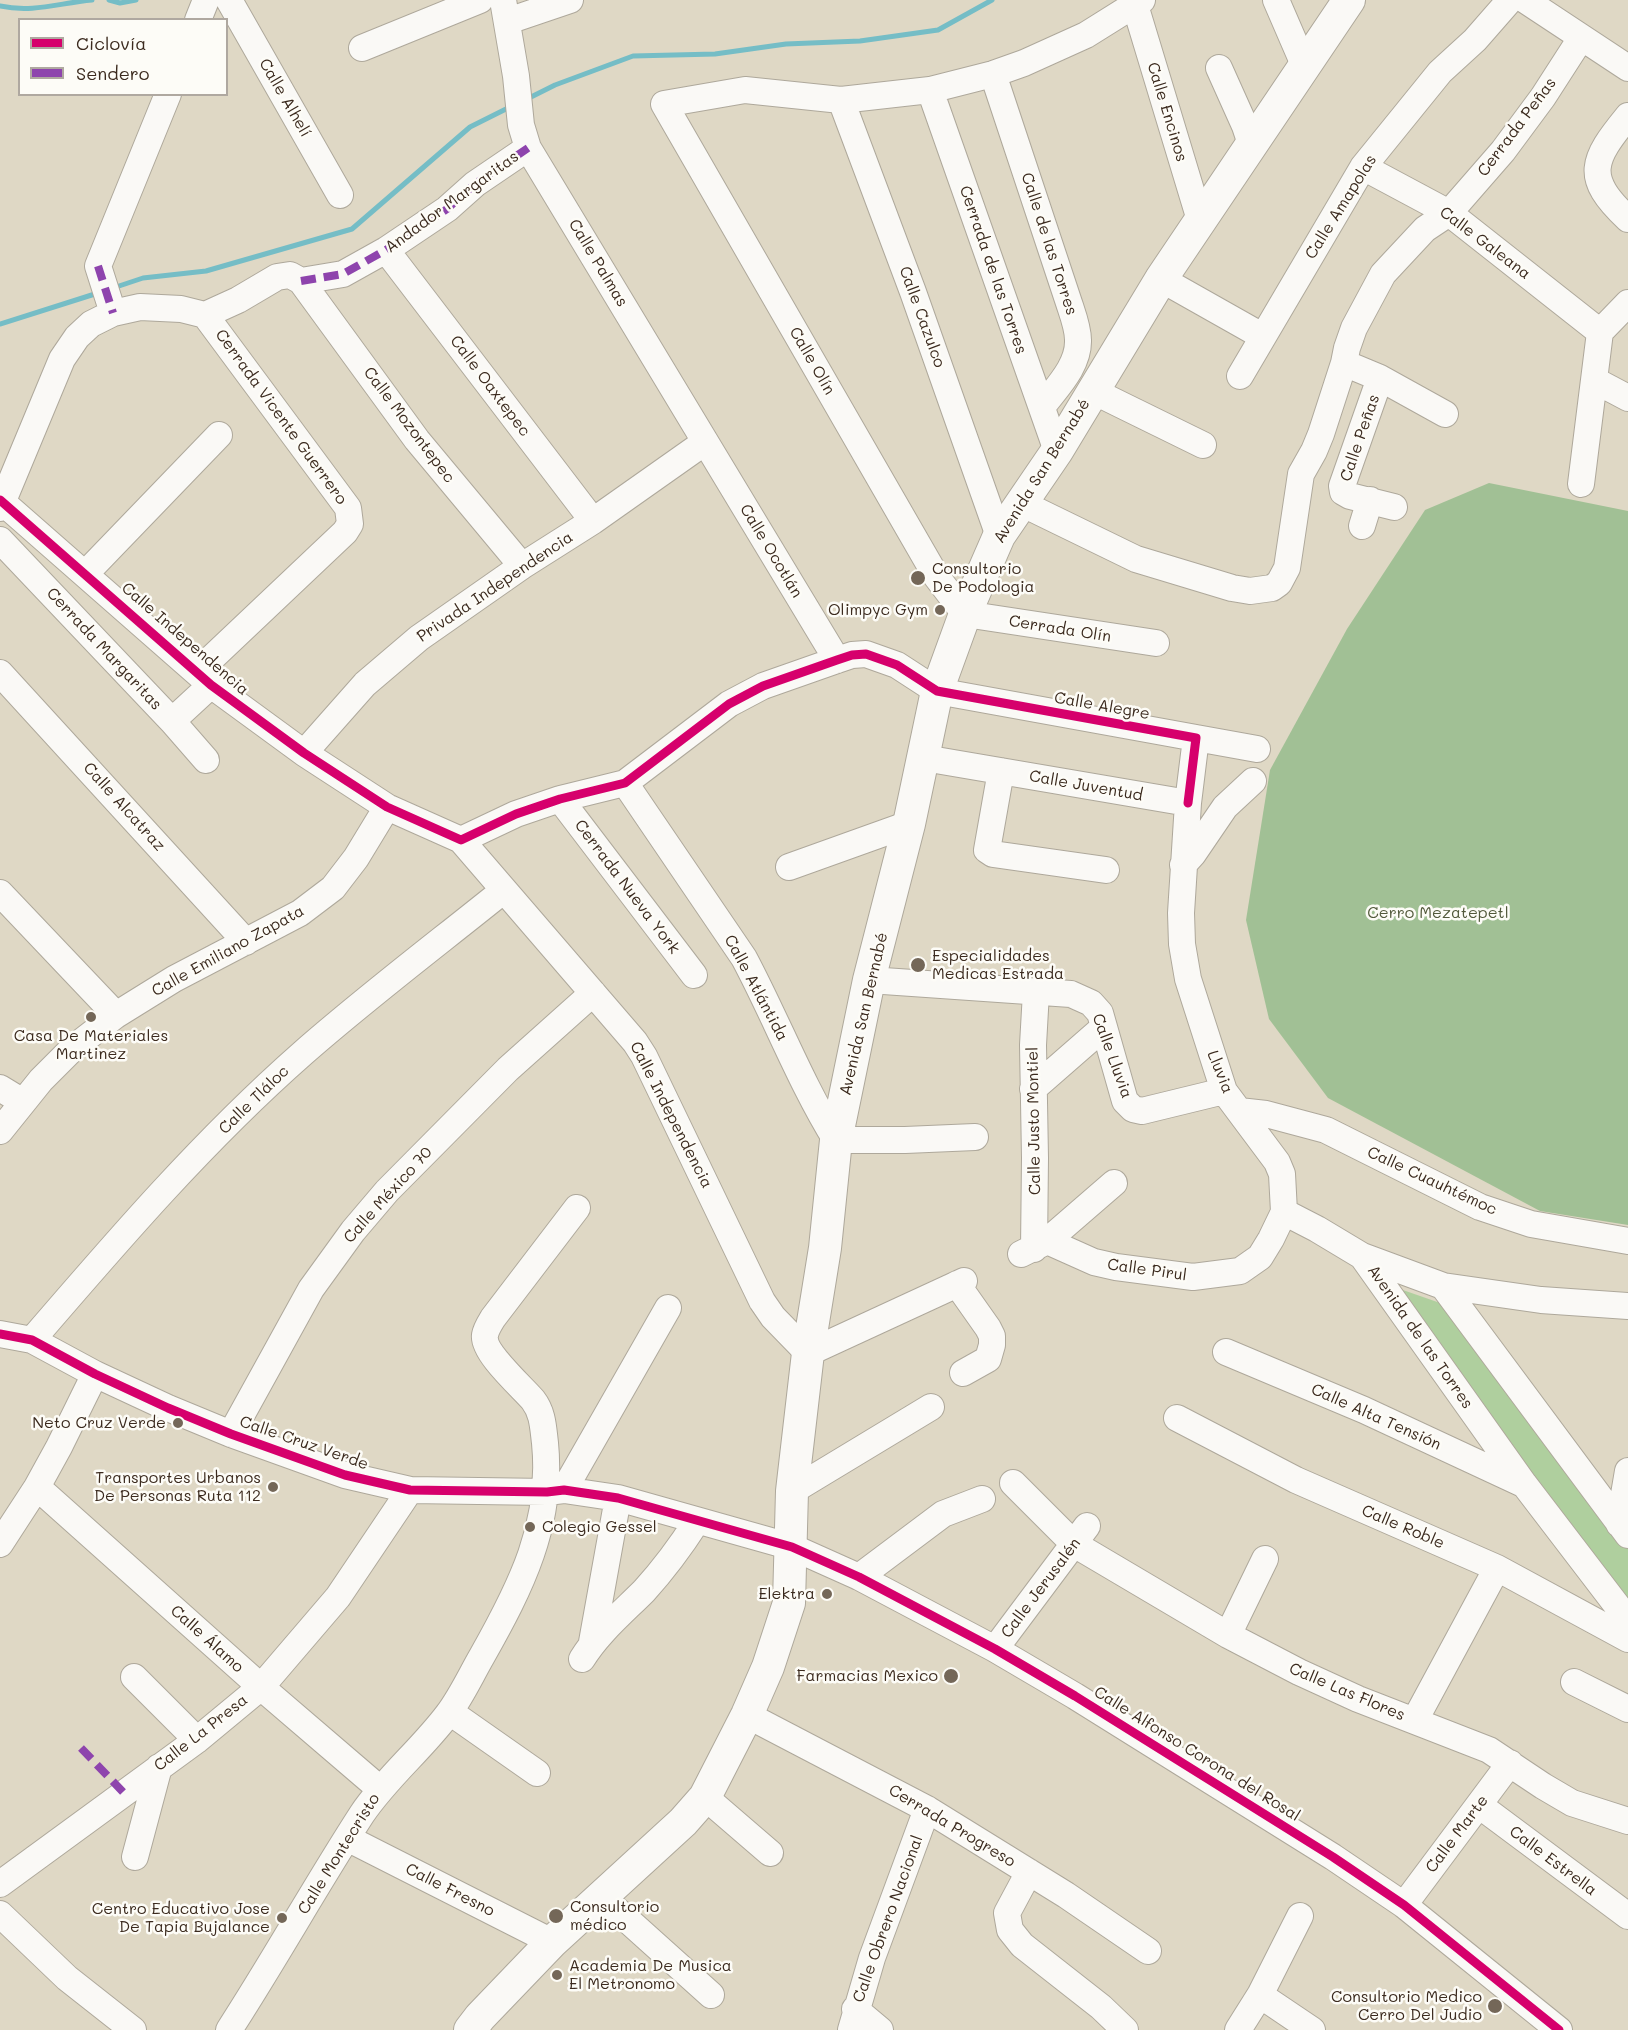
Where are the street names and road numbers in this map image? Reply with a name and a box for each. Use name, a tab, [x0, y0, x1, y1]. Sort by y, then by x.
street label: Calle Alhelí	[255, 55, 315, 141]
street label: Calle Encinos	[1143, 60, 1191, 164]
street label: Cerrada Peñas	[1474, 74, 1560, 180]
street label: Andador Margaritas	[381, 147, 523, 257]
street label: Calle Amapolas	[1301, 151, 1381, 263]
street label: Calle de las Torres	[1017, 170, 1081, 318]
street label: Cerrada de las Torres	[955, 183, 1031, 357]
street label: Calle Galeana	[1436, 203, 1534, 283]
street label: Calle Palmas	[564, 216, 632, 310]
street label: Calle Cazulco	[895, 264, 949, 370]
street label: Calle Olín	[785, 324, 839, 398]
street label: Cerrada Vicente Guerrero	[211, 326, 351, 508]
street label: Calle Oaxtepec	[446, 332, 534, 440]
street label: Calle Mozontepec	[359, 363, 459, 487]
street label: Calle Peñas	[1336, 392, 1384, 484]
street label: Avenida San Bernabé	[990, 395, 1094, 547]
street label: Calle Ocotlán	[735, 501, 807, 601]
street label: Privada Independencia	[413, 528, 577, 646]
street label: Calle Independencia	[117, 579, 253, 699]
street label: Cerrada Margaritas	[42, 584, 166, 714]
street label: Cerrada Olín	[1008, 611, 1112, 647]
street label: Calle Alegre	[1053, 688, 1151, 724]
street label: Calle Alcatraz	[79, 759, 169, 855]
street label: Calle Juventud	[1028, 767, 1144, 805]
street label: Cerrada Nueva York	[570, 816, 684, 958]
street label: Calle Emiliano Zapata	[148, 901, 308, 1001]
street label: Avenida San Bernabé	[836, 931, 892, 1097]
street label: Calle Atlántida	[720, 932, 792, 1044]
street label: Calle Lluvia	[1088, 1011, 1136, 1101]
street label: Calle Independencia	[626, 1038, 716, 1192]
street label: Calle Justo Montiel	[1023, 1047, 1045, 1195]
street label: Lluvia	[1203, 1048, 1237, 1096]
street label: Calle Tláloc	[215, 1062, 293, 1138]
street label: Calle México 70	[340, 1143, 436, 1247]
street label: Calle Cuauhtémoc	[1364, 1143, 1500, 1219]
street label: Calle Pirul	[1106, 1255, 1188, 1285]
street label: Avenida de las Torres	[1363, 1261, 1477, 1413]
street label: Calle Alta Tensión	[1308, 1380, 1444, 1454]
street label: Calle Cruz Verde	[237, 1412, 371, 1474]
street label: Calle Roble	[1359, 1501, 1447, 1553]
street label: Calle Jerusalén	[997, 1534, 1085, 1642]
street label: Calle Álamo	[166, 1601, 248, 1677]
street label: Calle Las Flores	[1286, 1659, 1408, 1725]
street label: Calle Alfonso Corona del Rosal	[1090, 1682, 1304, 1826]
street label: Calle La Presa	[150, 1691, 252, 1775]
street label: Cerrada Progreso	[885, 1781, 1019, 1871]
street label: Calle Montecristo	[294, 1790, 384, 1918]
street label: Calle Marte	[1422, 1791, 1492, 1877]
street label: Calle Estrella	[1506, 1822, 1600, 1900]
street label: Calle Obrero Nacional	[849, 1833, 927, 2005]
street label: Calle Fresno	[402, 1859, 498, 1921]

